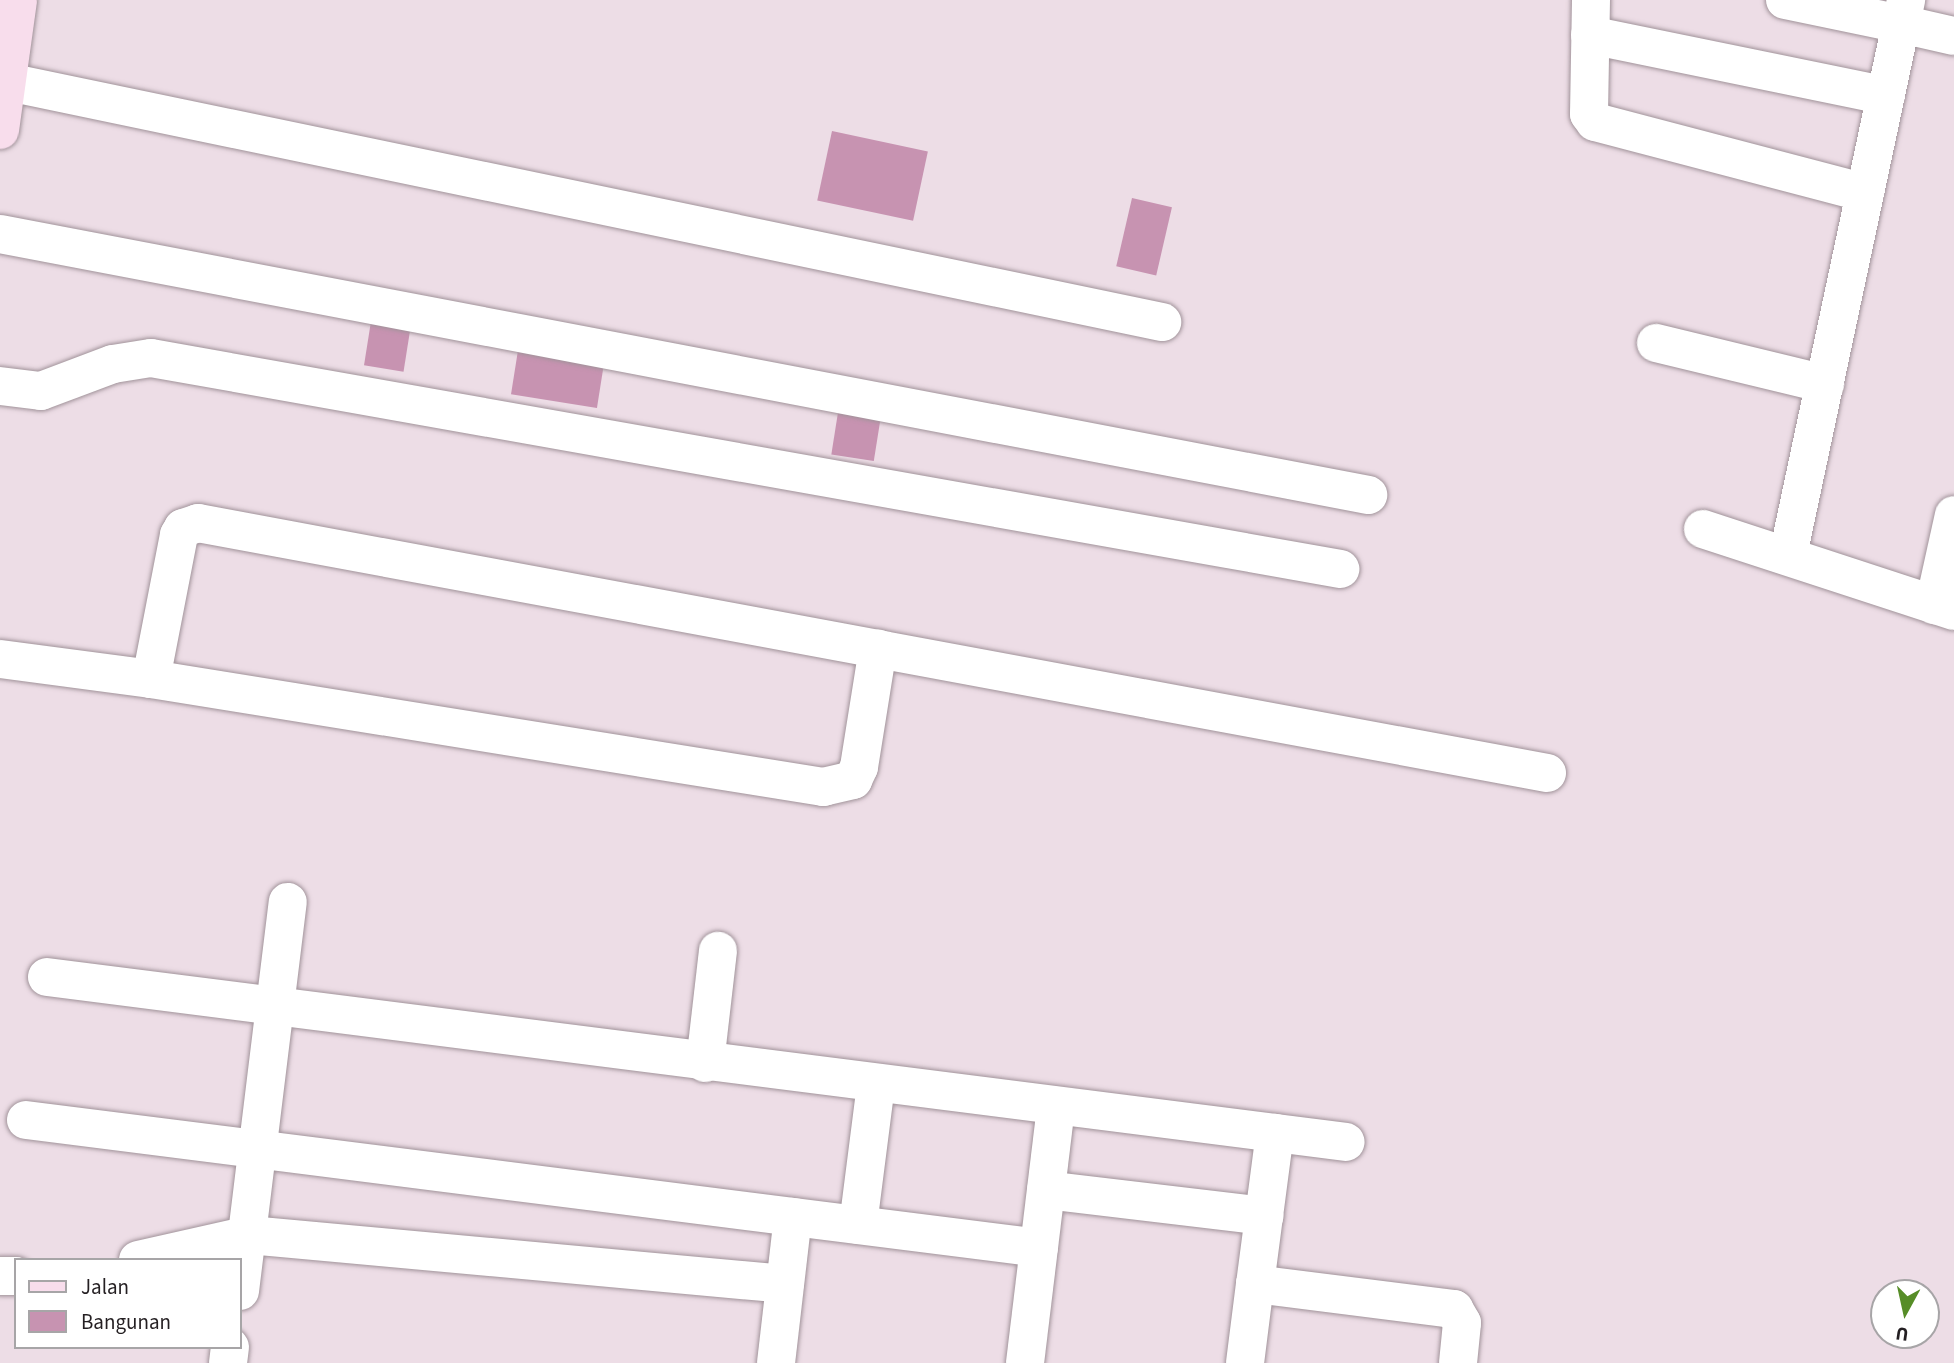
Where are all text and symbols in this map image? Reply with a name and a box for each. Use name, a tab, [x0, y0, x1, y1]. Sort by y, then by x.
legend	[14, 1258, 242, 1349]
text: Jalan	[81, 1272, 129, 1302]
north arrow	[1870, 1279, 1940, 1349]
text: Bangunan	[81, 1307, 171, 1337]
text: U	[1894, 1319, 1910, 1348]

